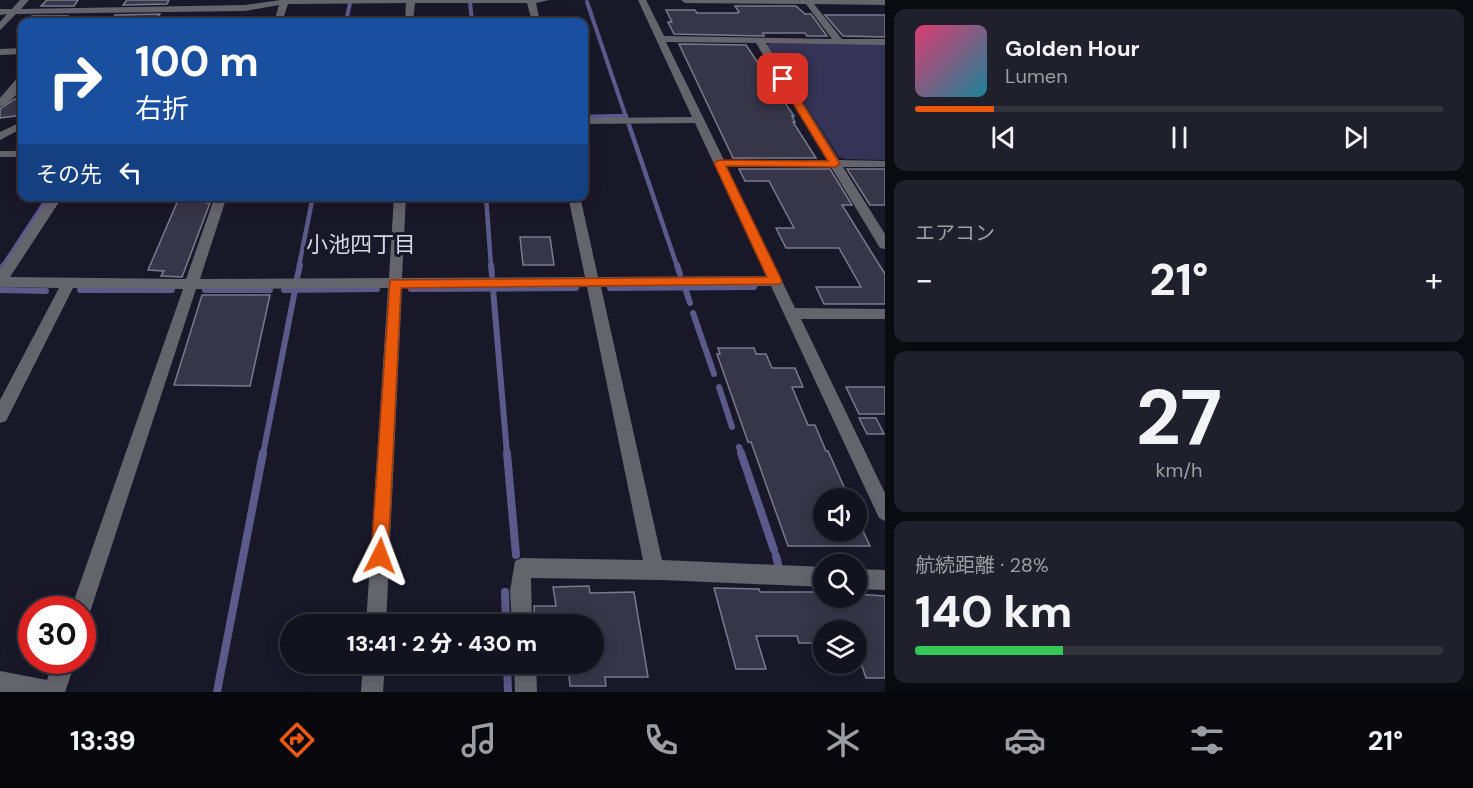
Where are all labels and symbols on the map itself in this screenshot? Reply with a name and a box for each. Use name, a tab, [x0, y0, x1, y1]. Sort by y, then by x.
pin	[757, 53, 808, 104]
district label: 小池四丁目	[306, 230, 416, 259]
position arrow	[348, 524, 412, 588]
speed limit sign: 30	[18, 596, 96, 674]

